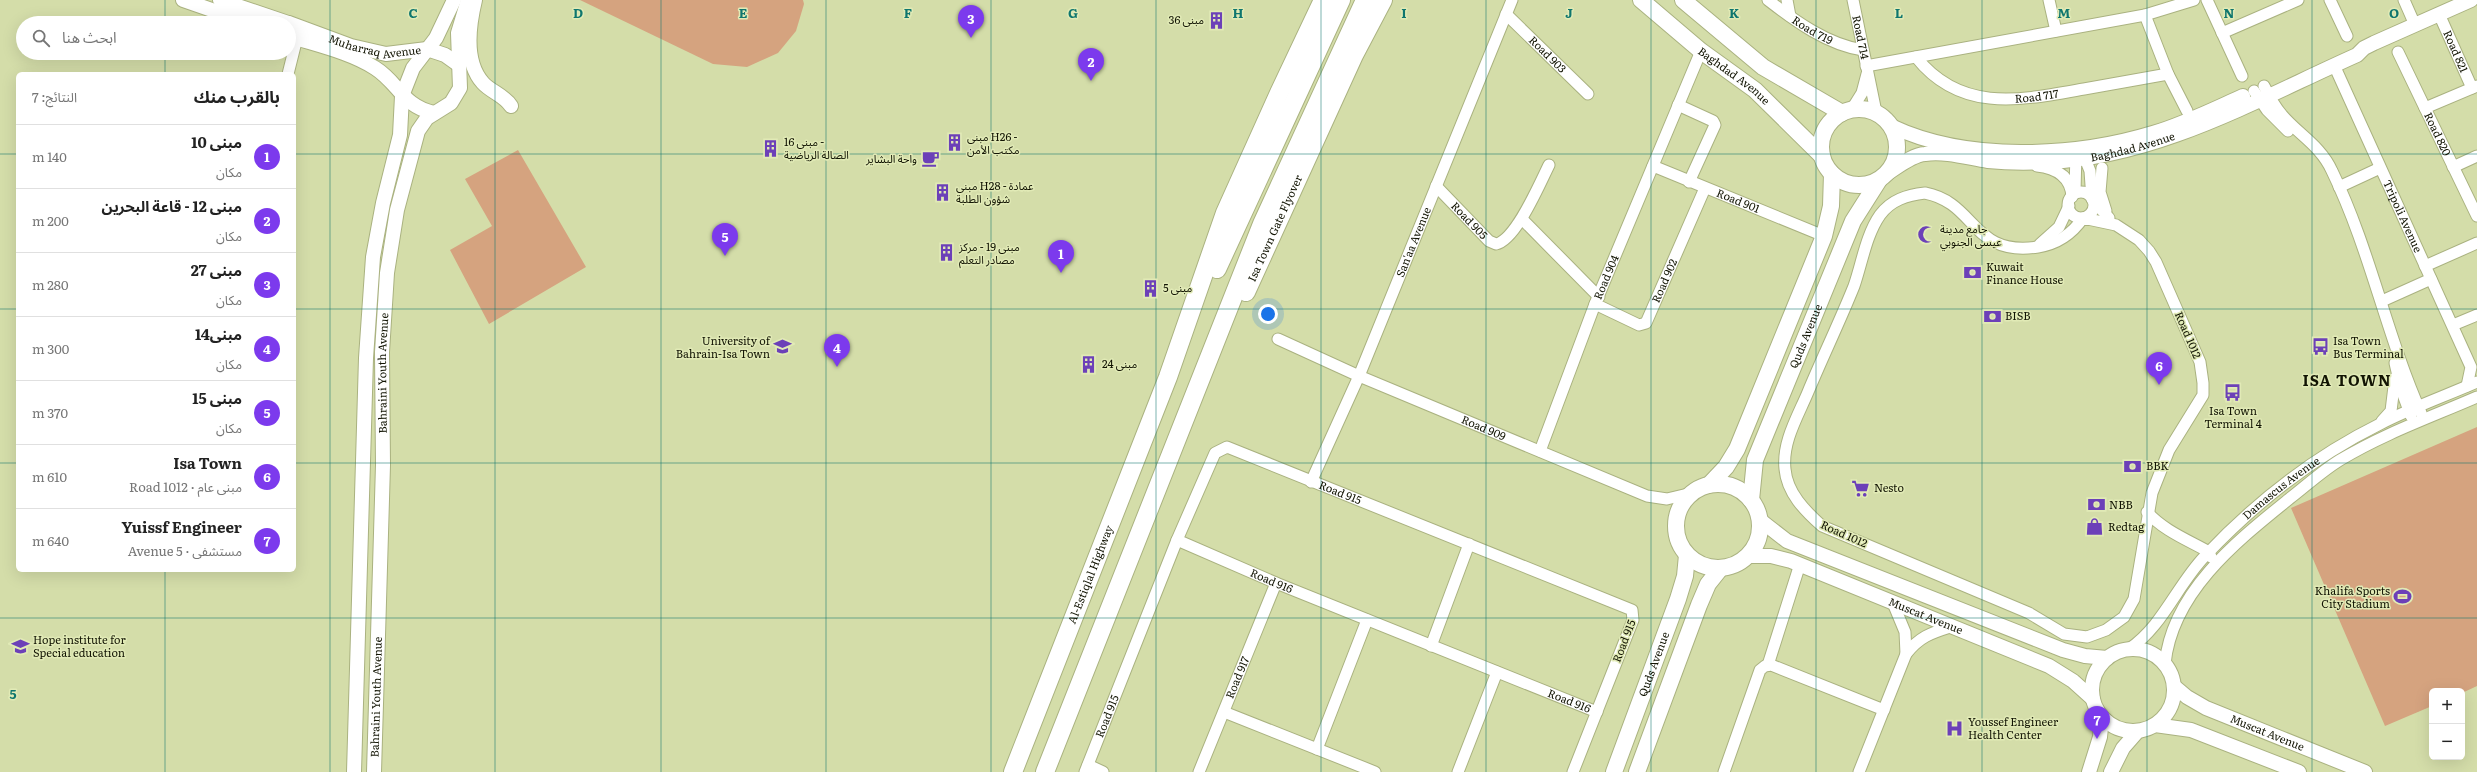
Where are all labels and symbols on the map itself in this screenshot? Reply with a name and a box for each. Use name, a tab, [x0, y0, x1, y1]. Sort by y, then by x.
text: C	[408, 3, 418, 22]
text: D	[573, 3, 583, 22]
text: E	[739, 3, 748, 22]
text: F	[904, 3, 912, 22]
text: G	[1068, 3, 1078, 22]
text: H	[1233, 3, 1244, 22]
text: I	[1401, 3, 1407, 22]
text: J	[1565, 3, 1573, 22]
text: K	[1729, 3, 1740, 22]
text: L	[1895, 3, 1903, 22]
text: M	[2058, 3, 2071, 22]
text: N	[2224, 3, 2235, 22]
text: O	[2389, 3, 2399, 22]
pin: 3	[958, 5, 984, 38]
building icon: مبنى 36	[1207, 10, 1227, 30]
place label: مبنى 36	[1169, 11, 1204, 27]
street label: Road 719	[1789, 11, 1836, 47]
street label: Road 714	[1849, 14, 1874, 60]
street label: Road 821	[2440, 27, 2473, 75]
street label: Muharraq Avenue	[327, 29, 422, 61]
street label: Road 903	[1526, 32, 1571, 76]
street label: Baghdad Avenue	[1695, 42, 1774, 108]
pin: 2	[1078, 48, 1104, 81]
street label: Road 717	[2014, 85, 2060, 106]
street label: Road 820	[2421, 109, 2456, 158]
street label: Baghdad Avenue	[2089, 127, 2177, 164]
place label: مبنى H26 - مكتب الأمن	[967, 128, 1020, 157]
place label: مبنى 16 - الصالة الرياضية	[784, 133, 849, 162]
building icon: مبنى H26 - مكتب الأمن	[944, 133, 964, 153]
building icon: مبنى 16 - الصالة الرياضية	[761, 138, 781, 158]
cafe icon: واحة البشاير	[920, 149, 940, 169]
place label: واحة البشاير	[865, 150, 917, 166]
street label: Isa Town Gate Flyover	[1243, 171, 1306, 284]
place label: مبنى H28 - عمادة شؤون الطلبة	[956, 177, 1034, 206]
street label: Tripoli Avenue	[2380, 177, 2427, 255]
building icon: مبنى H28 - عمادة شؤون الطلبة	[933, 182, 953, 202]
street label: Road 901	[1714, 184, 1763, 216]
street label: Road 905	[1448, 198, 1492, 243]
street label: San'aa Avenue	[1391, 204, 1434, 279]
place label: جامع مدينة عيسى الجنوبي	[1940, 220, 2002, 252]
pin: 5	[712, 223, 738, 256]
mosque icon: جامع مدينة عيسى الجنوبي	[1917, 225, 1937, 245]
place label: مبنى 19 - مركز مصادر التعلم	[958, 238, 1020, 269]
pin: 1	[1048, 240, 1074, 273]
building icon: مبنى 19 - مركز مصادر التعلم	[936, 243, 956, 263]
street label: Road 904	[1589, 252, 1622, 302]
street label: Road 902	[1647, 256, 1680, 305]
place label: Kuwait Finance House	[1986, 258, 2063, 287]
bank icon: Kuwait Finance House	[1963, 263, 1983, 283]
building icon: مبنى 5	[1140, 278, 1160, 298]
place label: مبنى 5	[1163, 279, 1192, 295]
street label: Quds Avenue	[1785, 301, 1825, 370]
your location	[1258, 304, 1278, 324]
bank icon: BISB	[1982, 306, 2002, 326]
place label: BISB	[2005, 307, 2031, 323]
street label: Road 1012	[2172, 309, 2206, 361]
street label: Bahraini Youth Avenue	[373, 312, 391, 434]
place label: University of Bahrain-Isa Town	[676, 332, 771, 361]
place label: Isa Town Bus Terminal	[2333, 332, 2404, 361]
pin: 4	[824, 334, 850, 367]
school or university icon: University of Bahrain-Isa Town	[773, 337, 793, 357]
bus stop icon: Isa Town Bus Terminal	[2310, 337, 2330, 357]
pin: 6	[2146, 352, 2172, 385]
building icon: مبنى 24	[1079, 354, 1099, 374]
place label: مبنى 24	[1102, 355, 1137, 371]
district label: ISA TOWN	[2302, 368, 2392, 391]
bus stop icon: Isa Town Terminal 4	[2223, 383, 2243, 403]
place label: Isa Town Terminal 4	[2204, 402, 2262, 431]
street label: Road 909	[1459, 411, 1509, 443]
street label: Damascus Avenue	[2238, 452, 2323, 522]
bank icon: BBK	[2123, 456, 2143, 476]
place label: BBK	[2146, 457, 2170, 473]
street label: Road 915	[1317, 476, 1365, 508]
supermarket icon: Nesto	[1851, 478, 1871, 498]
place label: Nesto	[1874, 479, 1904, 495]
bank icon: NBB	[2086, 495, 2106, 515]
place label: NBB	[2109, 496, 2133, 512]
street label: Road 1012	[1818, 516, 1871, 551]
shop icon: Redtag	[2085, 517, 2105, 537]
place label: Redtag	[2108, 518, 2145, 534]
street label: Al-Estiqlal Highway	[1063, 522, 1116, 626]
street label: Road 916	[1248, 564, 1296, 596]
place label: Khalifa Sports City Stadium	[2315, 582, 2390, 611]
sports icon: Khalifa Sports City Stadium	[2393, 587, 2413, 607]
street label: Muscat Avenue	[1886, 593, 1966, 637]
street label: Road 915	[1608, 617, 1639, 664]
street label: Quds Avenue	[1634, 629, 1672, 698]
place label: Hope institute for Special education	[33, 631, 126, 660]
school or university icon: Hope institute for Special education	[10, 636, 30, 656]
street label: Bahraini Youth Avenue	[365, 636, 385, 758]
street label: Road 917	[1221, 653, 1253, 701]
text: 5	[9, 684, 17, 703]
street label: Road 916	[1546, 684, 1594, 716]
street label: Road 915	[1091, 692, 1122, 740]
pin: 7	[2084, 706, 2110, 739]
street label: Muscat Avenue	[2228, 710, 2307, 754]
place label: Youssef Engineer Health Center	[1968, 713, 2059, 742]
hospital icon: Youssef Engineer Health Center	[1945, 718, 1965, 738]

